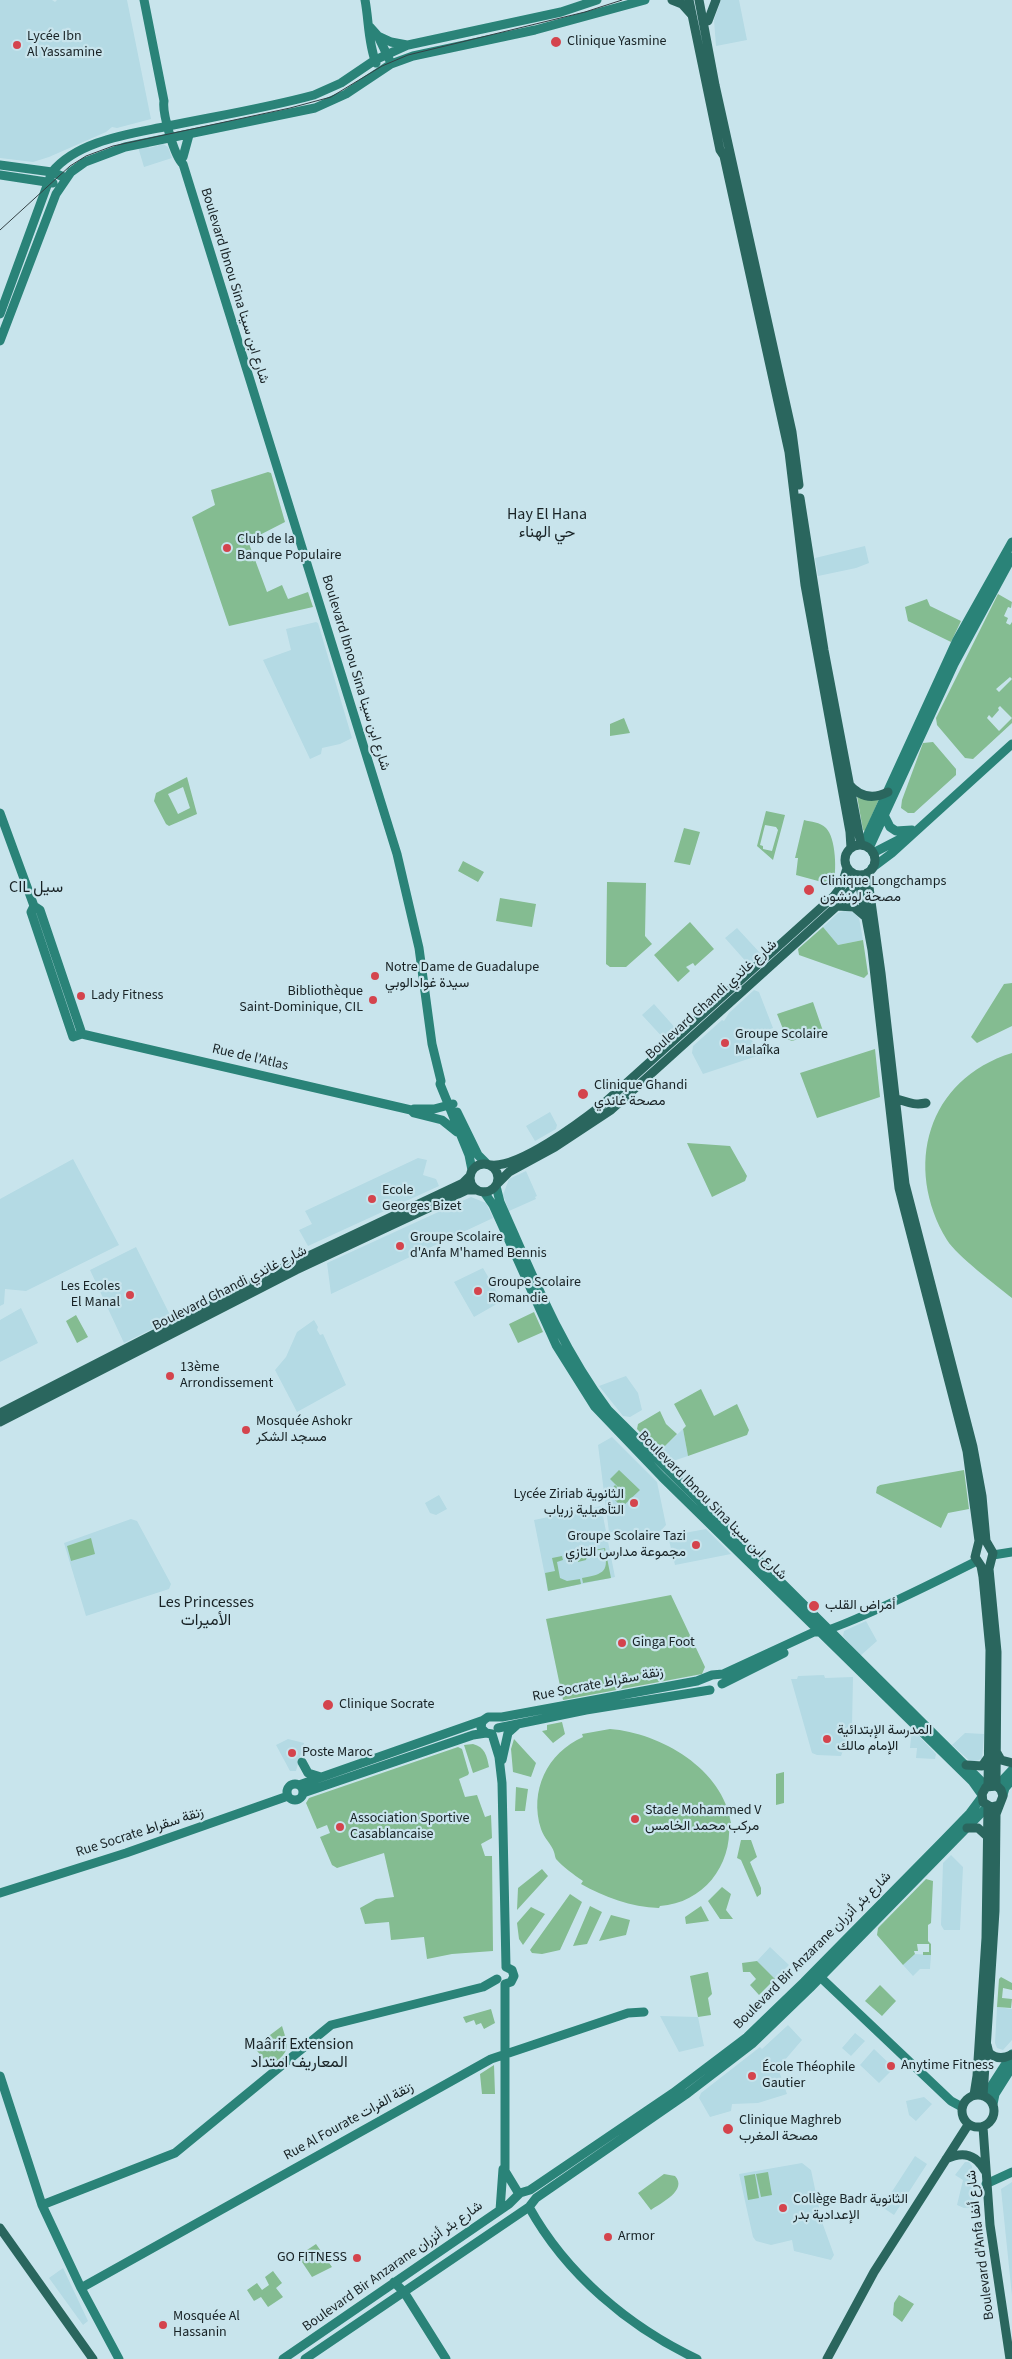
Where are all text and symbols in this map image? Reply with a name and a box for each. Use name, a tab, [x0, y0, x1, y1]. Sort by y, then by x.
place label: Lycée Ibn Al Yassamine	[27, 29, 102, 62]
place label: Clinique Yasmine	[567, 34, 667, 50]
marker: Clinique Yasmine	[549, 35, 563, 49]
marker: Lycée Ibn Al Yassamine	[11, 39, 23, 51]
street label: Boulevard Ibnou Sina شارع ابن سينا	[196, 186, 272, 386]
district label: Hay El Hana حي الهناء	[500, 505, 594, 543]
place label: Club de la Banque Populaire	[237, 532, 341, 564]
marker: Club de la Banque Populaire	[221, 542, 233, 554]
street label: Boulevard Ibnou Sina شارع ابن سينا	[317, 573, 393, 773]
place label: Clinique Longchamps مصحة لونشون	[820, 874, 946, 906]
district label: CIL سيل	[9, 878, 63, 898]
marker: Clinique Longchamps مصحة لونشون	[802, 883, 816, 897]
street label: Boulevard Ghandi شارع غاندي	[643, 937, 781, 1063]
place label: Notre Dame de Guadalupe سيدة غوادالوبي	[385, 960, 539, 992]
marker: Notre Dame de Guadalupe سيدة غوادالوبي	[369, 970, 381, 982]
place label: Bibliothèque Saint-Dominique, CIL	[239, 984, 363, 1016]
place label: Lady Fitness	[91, 988, 163, 1004]
marker: Lady Fitness	[75, 990, 87, 1002]
marker: Bibliothèque Saint-Dominique, CIL	[367, 994, 379, 1006]
place label: Groupe Scolaire Malaîka	[735, 1027, 828, 1060]
marker: Groupe Scolaire Malaîka	[719, 1037, 731, 1049]
street label: Rue de l'Atlas	[210, 1041, 290, 1075]
place label: Clinique Ghandi مصحة غاندي	[594, 1078, 687, 1110]
marker: Clinique Ghandi مصحة غاندي	[576, 1087, 590, 1101]
place label: Ecole Georges Bizet	[382, 1183, 461, 1216]
marker: Ecole Georges Bizet	[366, 1193, 378, 1205]
place label: Groupe Scolaire d'Anfa M'hamed Bennis	[410, 1230, 547, 1262]
marker: Groupe Scolaire d'Anfa M'hamed Bennis	[394, 1240, 406, 1252]
street label: Boulevard Ghandi شارع غاندي	[150, 1243, 310, 1335]
place label: Groupe Scolaire Romandie	[488, 1275, 581, 1308]
place label: Les Ecoles El Manal	[60, 1279, 120, 1311]
marker: Groupe Scolaire Romandie	[472, 1285, 484, 1297]
marker: Les Ecoles El Manal	[124, 1289, 136, 1301]
place label: 13ème Arrondissement	[180, 1360, 273, 1392]
marker: 13ème Arrondissement	[164, 1370, 176, 1382]
place label: Mosquée Ashokr مسجد الشكر	[256, 1414, 352, 1446]
marker: Mosquée Ashokr مسجد الشكر	[240, 1424, 252, 1436]
street label: Boulevard Ibnou Sina شارع ابن سينا	[634, 1428, 790, 1584]
place label: Lycée Ziriab الثانوية التأهيلية زرياب	[513, 1487, 624, 1520]
marker: Lycée Ziriab الثانوية التأهيلية زرياب	[628, 1497, 640, 1509]
place label: Groupe Scolaire Tazi مجموعة مدارس التازي	[565, 1529, 686, 1561]
marker: Groupe Scolaire Tazi مجموعة مدارس التازي	[690, 1539, 702, 1551]
district label: Les Princesses الأميرات	[149, 1593, 263, 1631]
place label: أمراض القلب	[825, 1598, 895, 1614]
marker: أمراض القلب	[807, 1599, 821, 1613]
place label: Ginga Foot	[632, 1635, 695, 1651]
marker: Ginga Foot	[616, 1637, 628, 1649]
street label: Rue Socrate زنقة سقراط	[531, 1664, 665, 1706]
place label: Clinique Socrate	[339, 1697, 435, 1713]
marker: Clinique Socrate	[321, 1698, 335, 1712]
place label: المدرسة الإبتدائية الإمام مالك	[837, 1723, 932, 1755]
marker: المدرسة الإبتدائية الإمام مالك	[821, 1733, 833, 1745]
place label: Poste Maroc	[302, 1745, 373, 1761]
marker: Poste Maroc	[286, 1747, 298, 1759]
place label: Stade Mohammed V مركب محمد الخامس	[645, 1803, 762, 1835]
street label: Rue Socrate زنقة سقراط	[74, 1804, 206, 1862]
place label: Association Sportive Casablancaise	[350, 1811, 469, 1844]
marker: Stade Mohammed V مركب محمد الخامس	[629, 1813, 641, 1825]
marker: Association Sportive Casablancaise	[334, 1821, 346, 1833]
street label: Boulevard Bir Anzarane شارع بئر أنزران	[731, 1869, 895, 2033]
district label: Maârif Extension المعاريف امتداد	[234, 2035, 364, 2073]
place label: Anytime Fitness	[901, 2058, 994, 2074]
place label: École Théophile Gautier	[762, 2060, 855, 2092]
marker: Anytime Fitness	[885, 2060, 897, 2072]
marker: École Théophile Gautier	[746, 2070, 758, 2082]
street label: Rue Al Fourate زنقة الفرات	[281, 2079, 417, 2165]
place label: Clinique Maghreb مصحة المغرب	[739, 2113, 842, 2146]
marker: Clinique Maghreb مصحة المغرب	[721, 2122, 735, 2136]
street label: Boulevard d'Anfa شارع أنفا	[963, 2169, 999, 2321]
place label: Collège Badr الثانوية الإعدادية بدر	[793, 2192, 908, 2224]
street label: Boulevard Bir Anzarane شارع بئر أنزران	[300, 2198, 486, 2336]
marker: Collège Badr الثانوية الإعدادية بدر	[777, 2202, 789, 2214]
place label: Armor	[618, 2229, 655, 2245]
marker: Armor	[602, 2231, 614, 2243]
place label: GO FITNESS	[277, 2250, 347, 2266]
marker: GO FITNESS	[351, 2252, 363, 2264]
place label: Mosquée Al Hassanin	[173, 2309, 240, 2342]
marker: Mosquée Al Hassanin	[157, 2319, 169, 2331]

